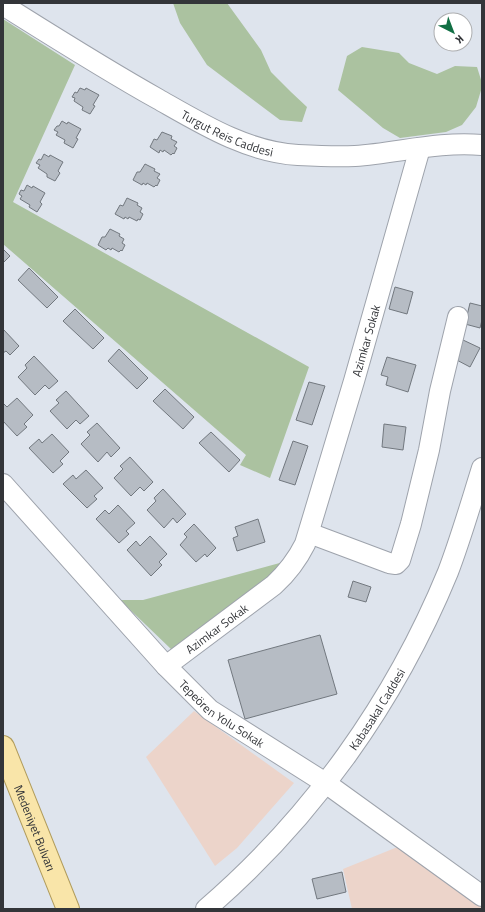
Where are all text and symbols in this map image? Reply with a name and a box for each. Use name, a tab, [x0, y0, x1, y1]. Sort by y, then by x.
north arrow	[433, 12, 473, 52]
text: K	[452, 31, 467, 48]
street label: Turgut Reis Caddesi	[178, 105, 275, 161]
street label: Azimkar Sokak	[346, 302, 385, 379]
street label: Azimkar Sokak	[181, 598, 252, 658]
street label: Kabasakal Caddesi	[344, 665, 409, 754]
street label: Tepeören Yolu Sokak	[175, 675, 269, 752]
street label: Medeniyet Bulvarı	[10, 782, 61, 874]

